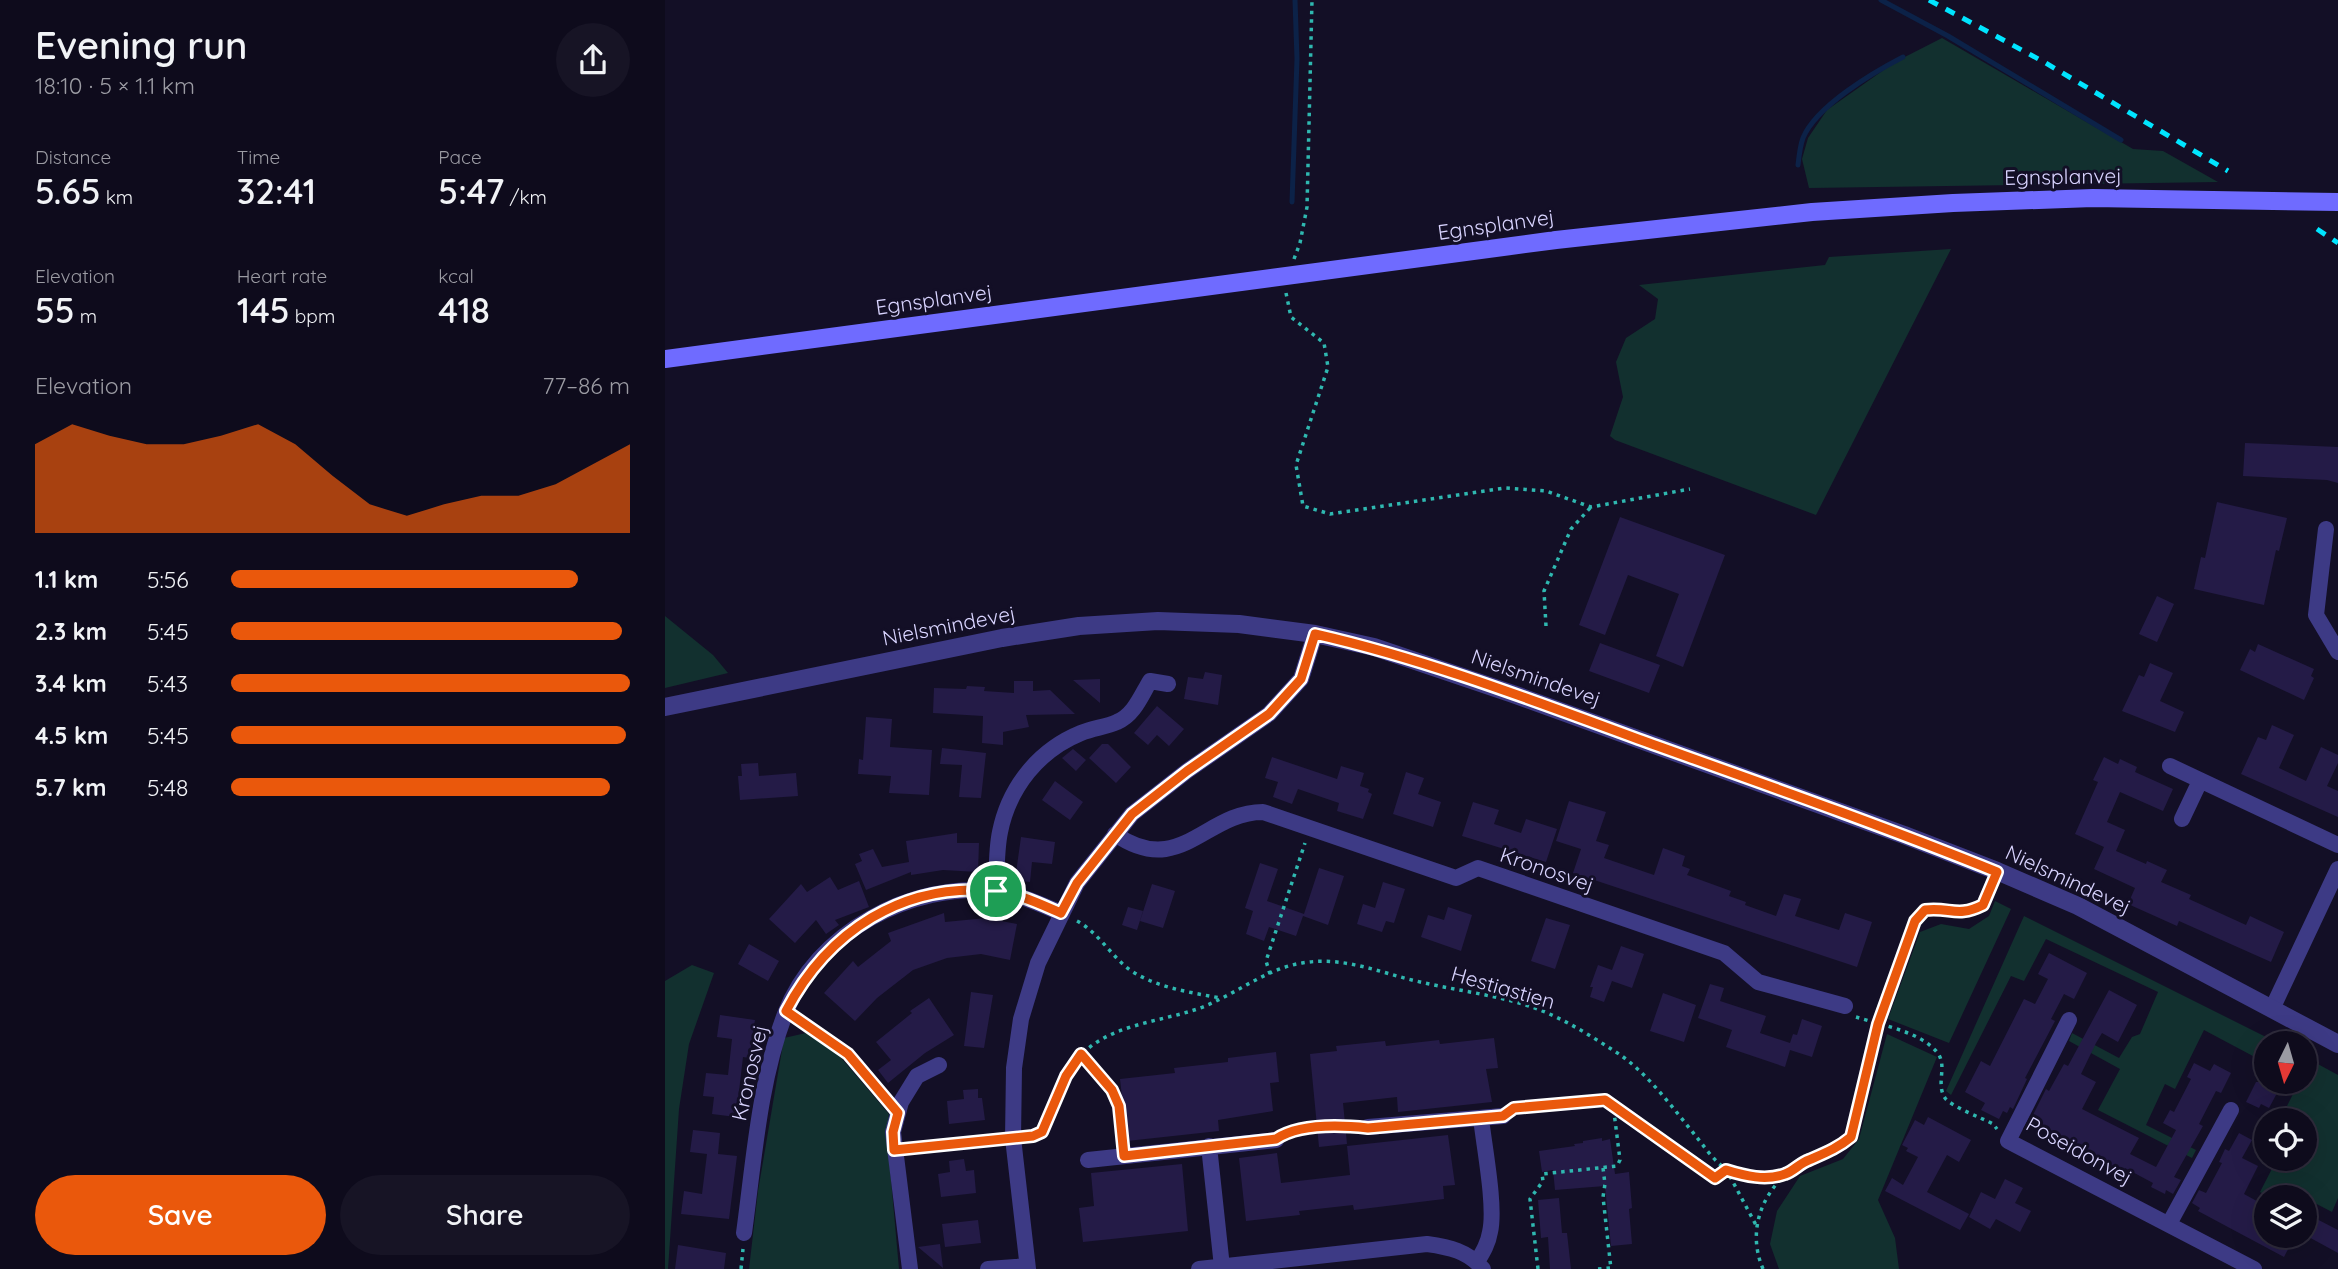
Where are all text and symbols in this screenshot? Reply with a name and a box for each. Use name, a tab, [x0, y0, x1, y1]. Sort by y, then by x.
text: Evening run	[35, 21, 248, 69]
button: share	[556, 23, 630, 97]
text: 18:10 · 5 × 1.1 km	[35, 71, 195, 100]
text: Distance	[35, 145, 111, 169]
text: Time	[237, 145, 280, 169]
text: Pace	[438, 145, 482, 169]
street label: Egnsplanvej	[2004, 162, 2122, 190]
text: 5.65	[35, 169, 101, 213]
text: 32:41	[237, 169, 316, 213]
text: 5:47	[438, 169, 504, 213]
text: km	[101, 185, 133, 209]
text: /km	[504, 185, 547, 209]
street label: Egnsplanvej	[1436, 203, 1556, 245]
text: Elevation	[35, 264, 115, 288]
text: Heart rate	[237, 264, 327, 288]
text: kcal	[438, 264, 474, 288]
street label: Egnsplanvej	[874, 278, 994, 320]
text: 55	[35, 288, 75, 332]
text: 145	[237, 288, 290, 332]
text: 418	[438, 288, 490, 332]
text: m	[75, 304, 97, 328]
text: bpm	[290, 304, 335, 328]
text: Elevation	[35, 371, 132, 400]
text: 77–86 m	[543, 371, 630, 400]
text: 1.1 km	[35, 565, 98, 594]
text: 5:56	[147, 565, 189, 594]
street label: Nielsmindevej	[880, 599, 1018, 651]
text: 2.3 km	[35, 617, 107, 646]
text: 5:45	[147, 617, 189, 646]
street label: Nielsmindevej	[1468, 643, 1604, 711]
text: 3.4 km	[35, 669, 107, 698]
text: 5:43	[147, 669, 188, 698]
text: 4.5 km	[35, 721, 108, 750]
text: 5:45	[147, 721, 189, 750]
text: 5.7 km	[35, 773, 106, 802]
text: 5:48	[147, 773, 188, 802]
street label: Nielsmindevej	[2002, 839, 2135, 919]
street label: Kronosvej	[1497, 841, 1598, 897]
pin	[966, 861, 1026, 921]
icon: arrive	[977, 872, 1015, 910]
street label: Hestiastien	[1448, 960, 1558, 1014]
street label: Kronosvej	[725, 1022, 773, 1123]
north arrow	[2254, 1031, 2317, 1094]
map controls	[2254, 1031, 2317, 1248]
button: locate	[2254, 1108, 2317, 1171]
street label: Poseidonvej	[2022, 1110, 2137, 1190]
button: Save	[35, 1175, 326, 1255]
button: Share	[340, 1175, 630, 1255]
button: layers	[2254, 1185, 2317, 1248]

